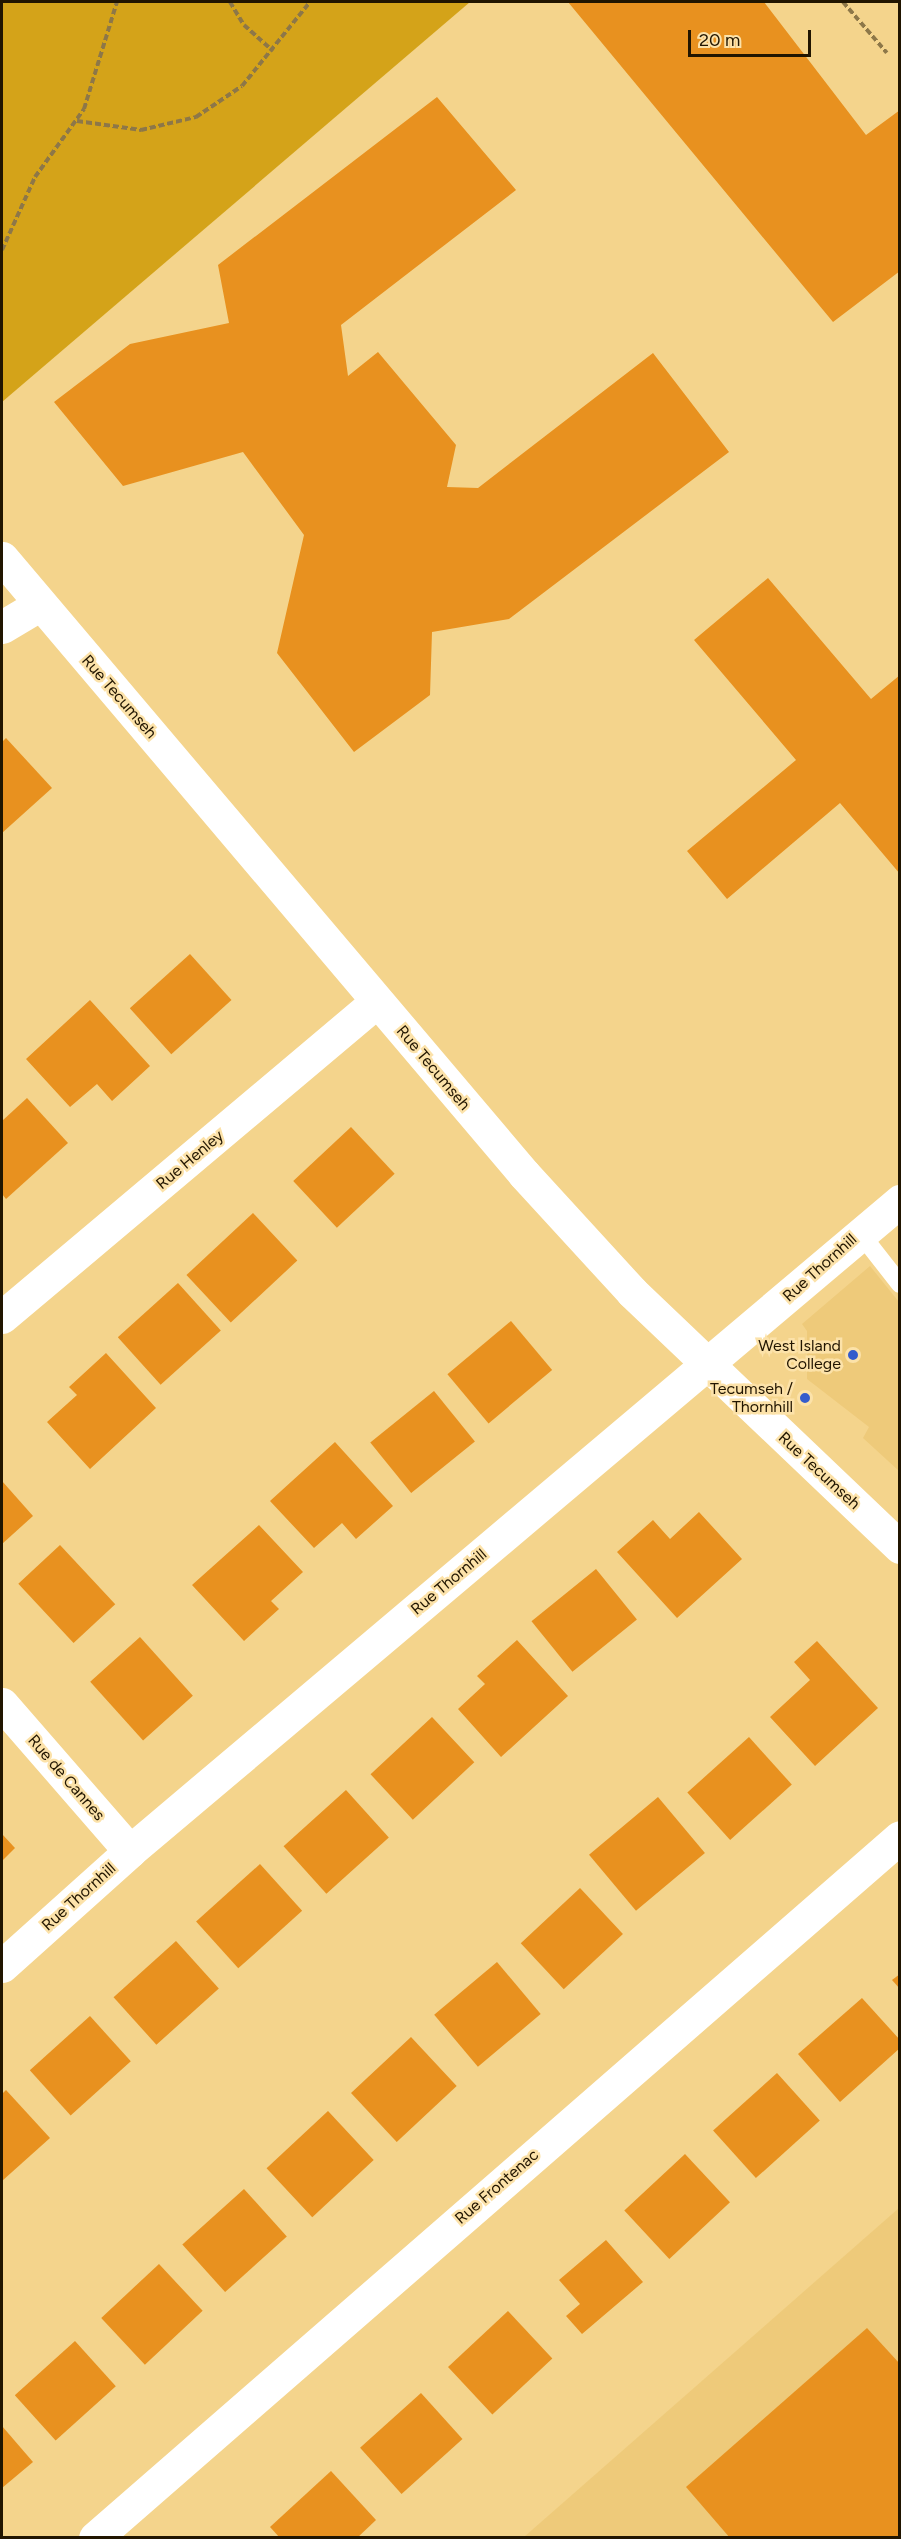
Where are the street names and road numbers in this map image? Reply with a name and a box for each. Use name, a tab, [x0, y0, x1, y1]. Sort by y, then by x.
street label: Rue Tecumseh	[77, 651, 161, 743]
street label: Rue Tecumseh	[392, 1022, 474, 1114]
street label: Rue Henley	[153, 1126, 227, 1194]
street label: Rue Thornhill	[779, 1230, 861, 1306]
street label: Rue Tecumseh	[774, 1428, 864, 1514]
street label: Rue Thornhill	[407, 1545, 491, 1619]
street label: Rue de Cannes	[24, 1731, 108, 1825]
street label: Rue Thornhill	[38, 1859, 120, 1935]
street label: Rue Frontenac	[451, 2146, 543, 2228]

